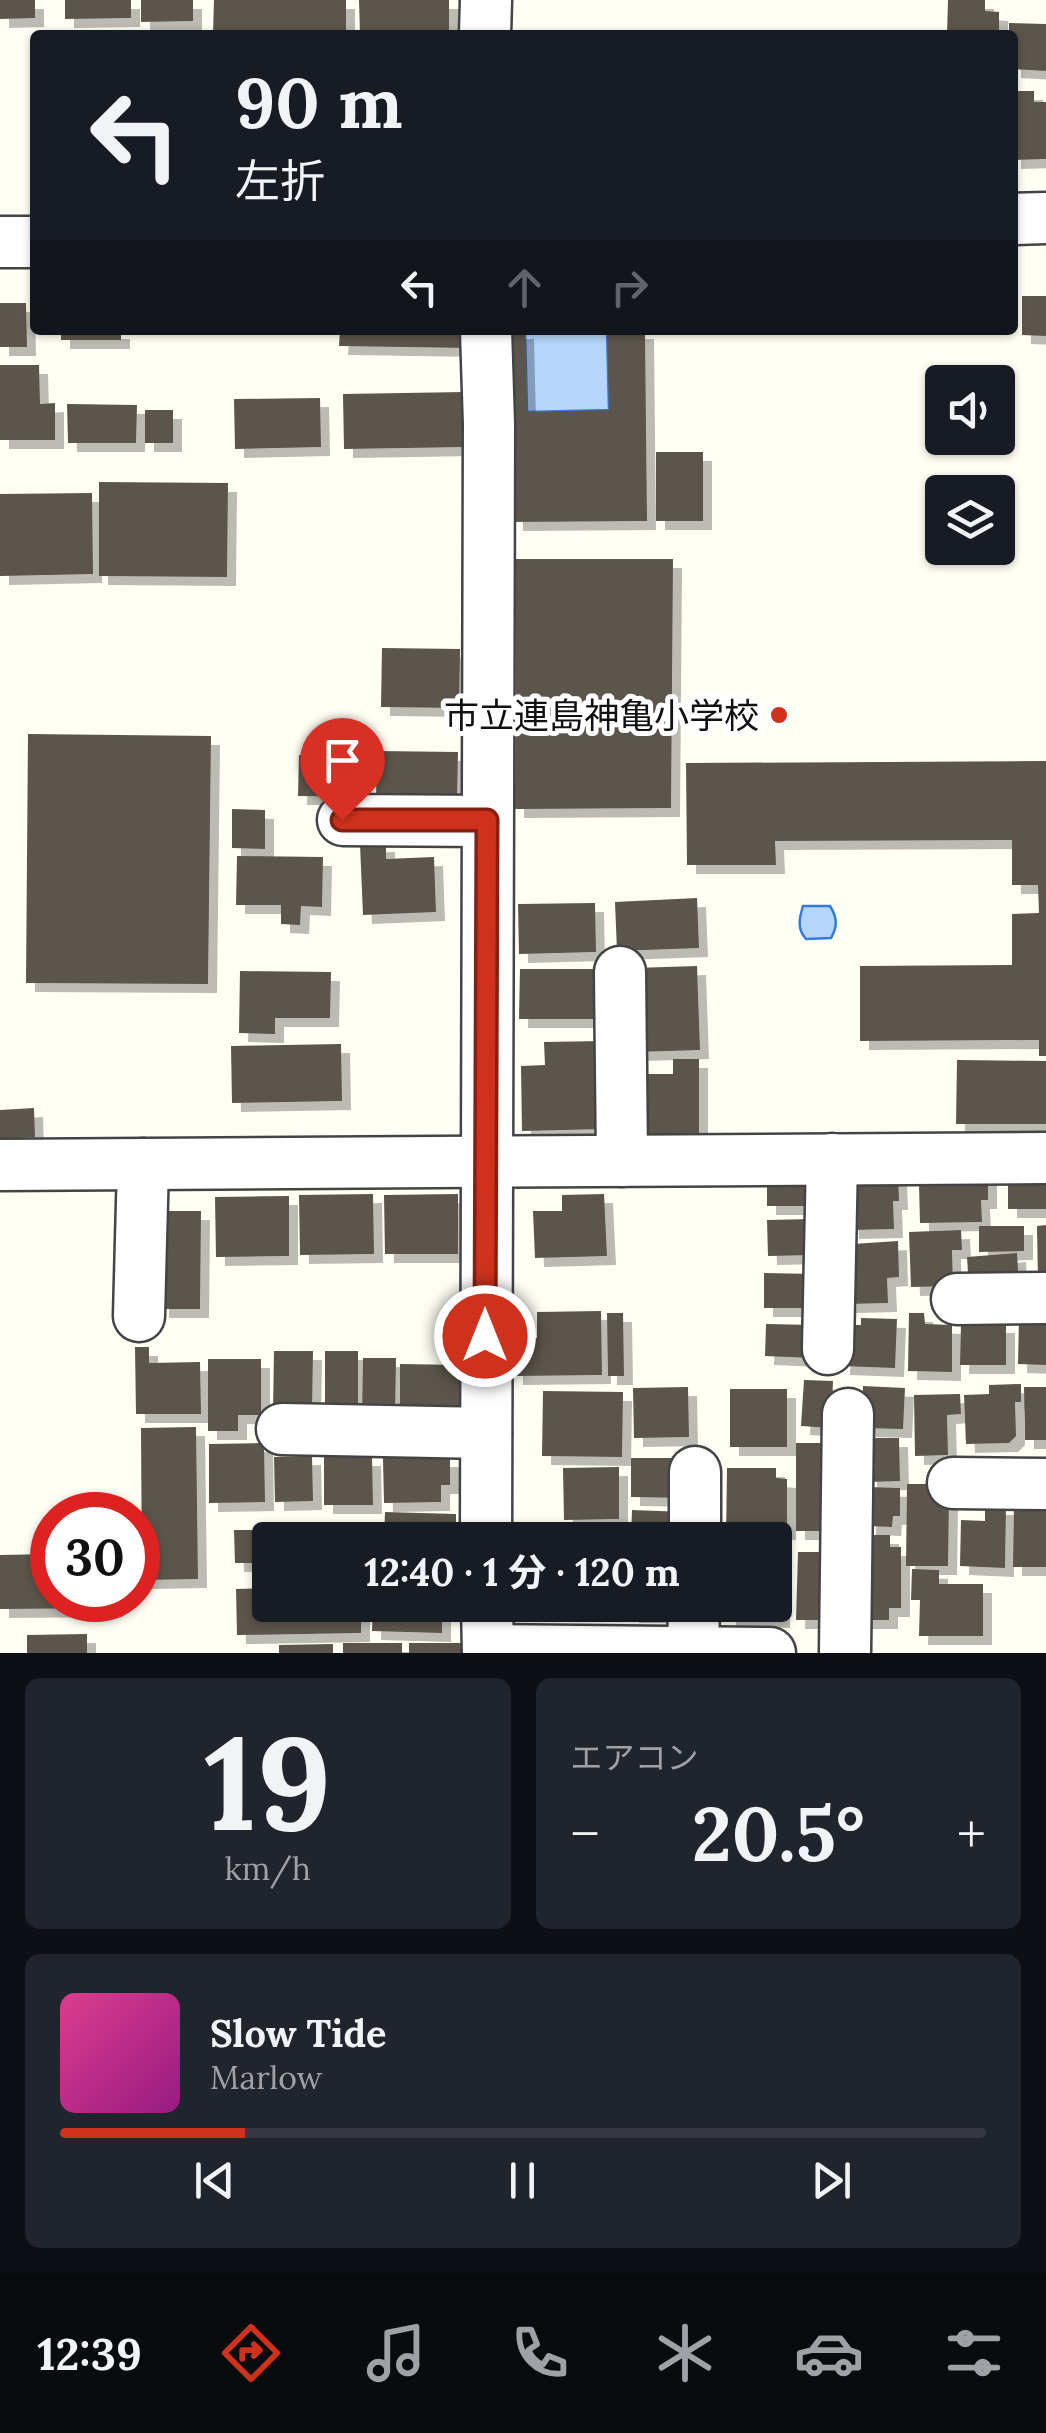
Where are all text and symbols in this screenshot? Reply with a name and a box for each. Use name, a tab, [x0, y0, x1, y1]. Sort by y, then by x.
text: 90 m	[235, 58, 403, 147]
icon: left	[70, 70, 200, 200]
text: 左折	[235, 152, 325, 209]
icon: left	[392, 260, 447, 315]
icon: ahead	[497, 260, 552, 315]
icon: right	[602, 260, 657, 315]
map controls	[925, 365, 1015, 565]
button: sound	[925, 365, 1015, 455]
button: layers	[925, 475, 1015, 565]
place label: 市立連島神亀小学校	[444, 693, 759, 738]
marker: 市立連島神亀小学校	[768, 704, 790, 726]
pin	[300, 718, 385, 821]
icon: arrive	[315, 733, 370, 788]
position arrow	[433, 1284, 537, 1388]
speed limit sign: 30	[30, 1492, 160, 1622]
text: 12:40 · 1 分 · 120 m	[364, 1548, 680, 1596]
text: 19	[204, 1699, 332, 1866]
text: エアコン	[571, 1737, 699, 1778]
text: 20.5°	[692, 1786, 865, 1882]
text: −	[571, 1799, 600, 1869]
text: +	[957, 1799, 986, 1869]
text: km/h	[225, 1848, 311, 1889]
text: Slow Tide	[210, 2009, 387, 2057]
text: Marlow	[210, 2057, 322, 2098]
icon: previous	[187, 2153, 242, 2208]
icon: pause	[495, 2153, 550, 2208]
icon: next	[804, 2153, 859, 2208]
icon: directions	[216, 2318, 286, 2388]
icon: music	[361, 2318, 431, 2388]
icon: phone	[505, 2318, 575, 2388]
icon: climate	[650, 2318, 720, 2388]
icon: car	[794, 2318, 864, 2388]
icon: filters	[939, 2318, 1009, 2388]
text: 12:39	[37, 2325, 142, 2382]

